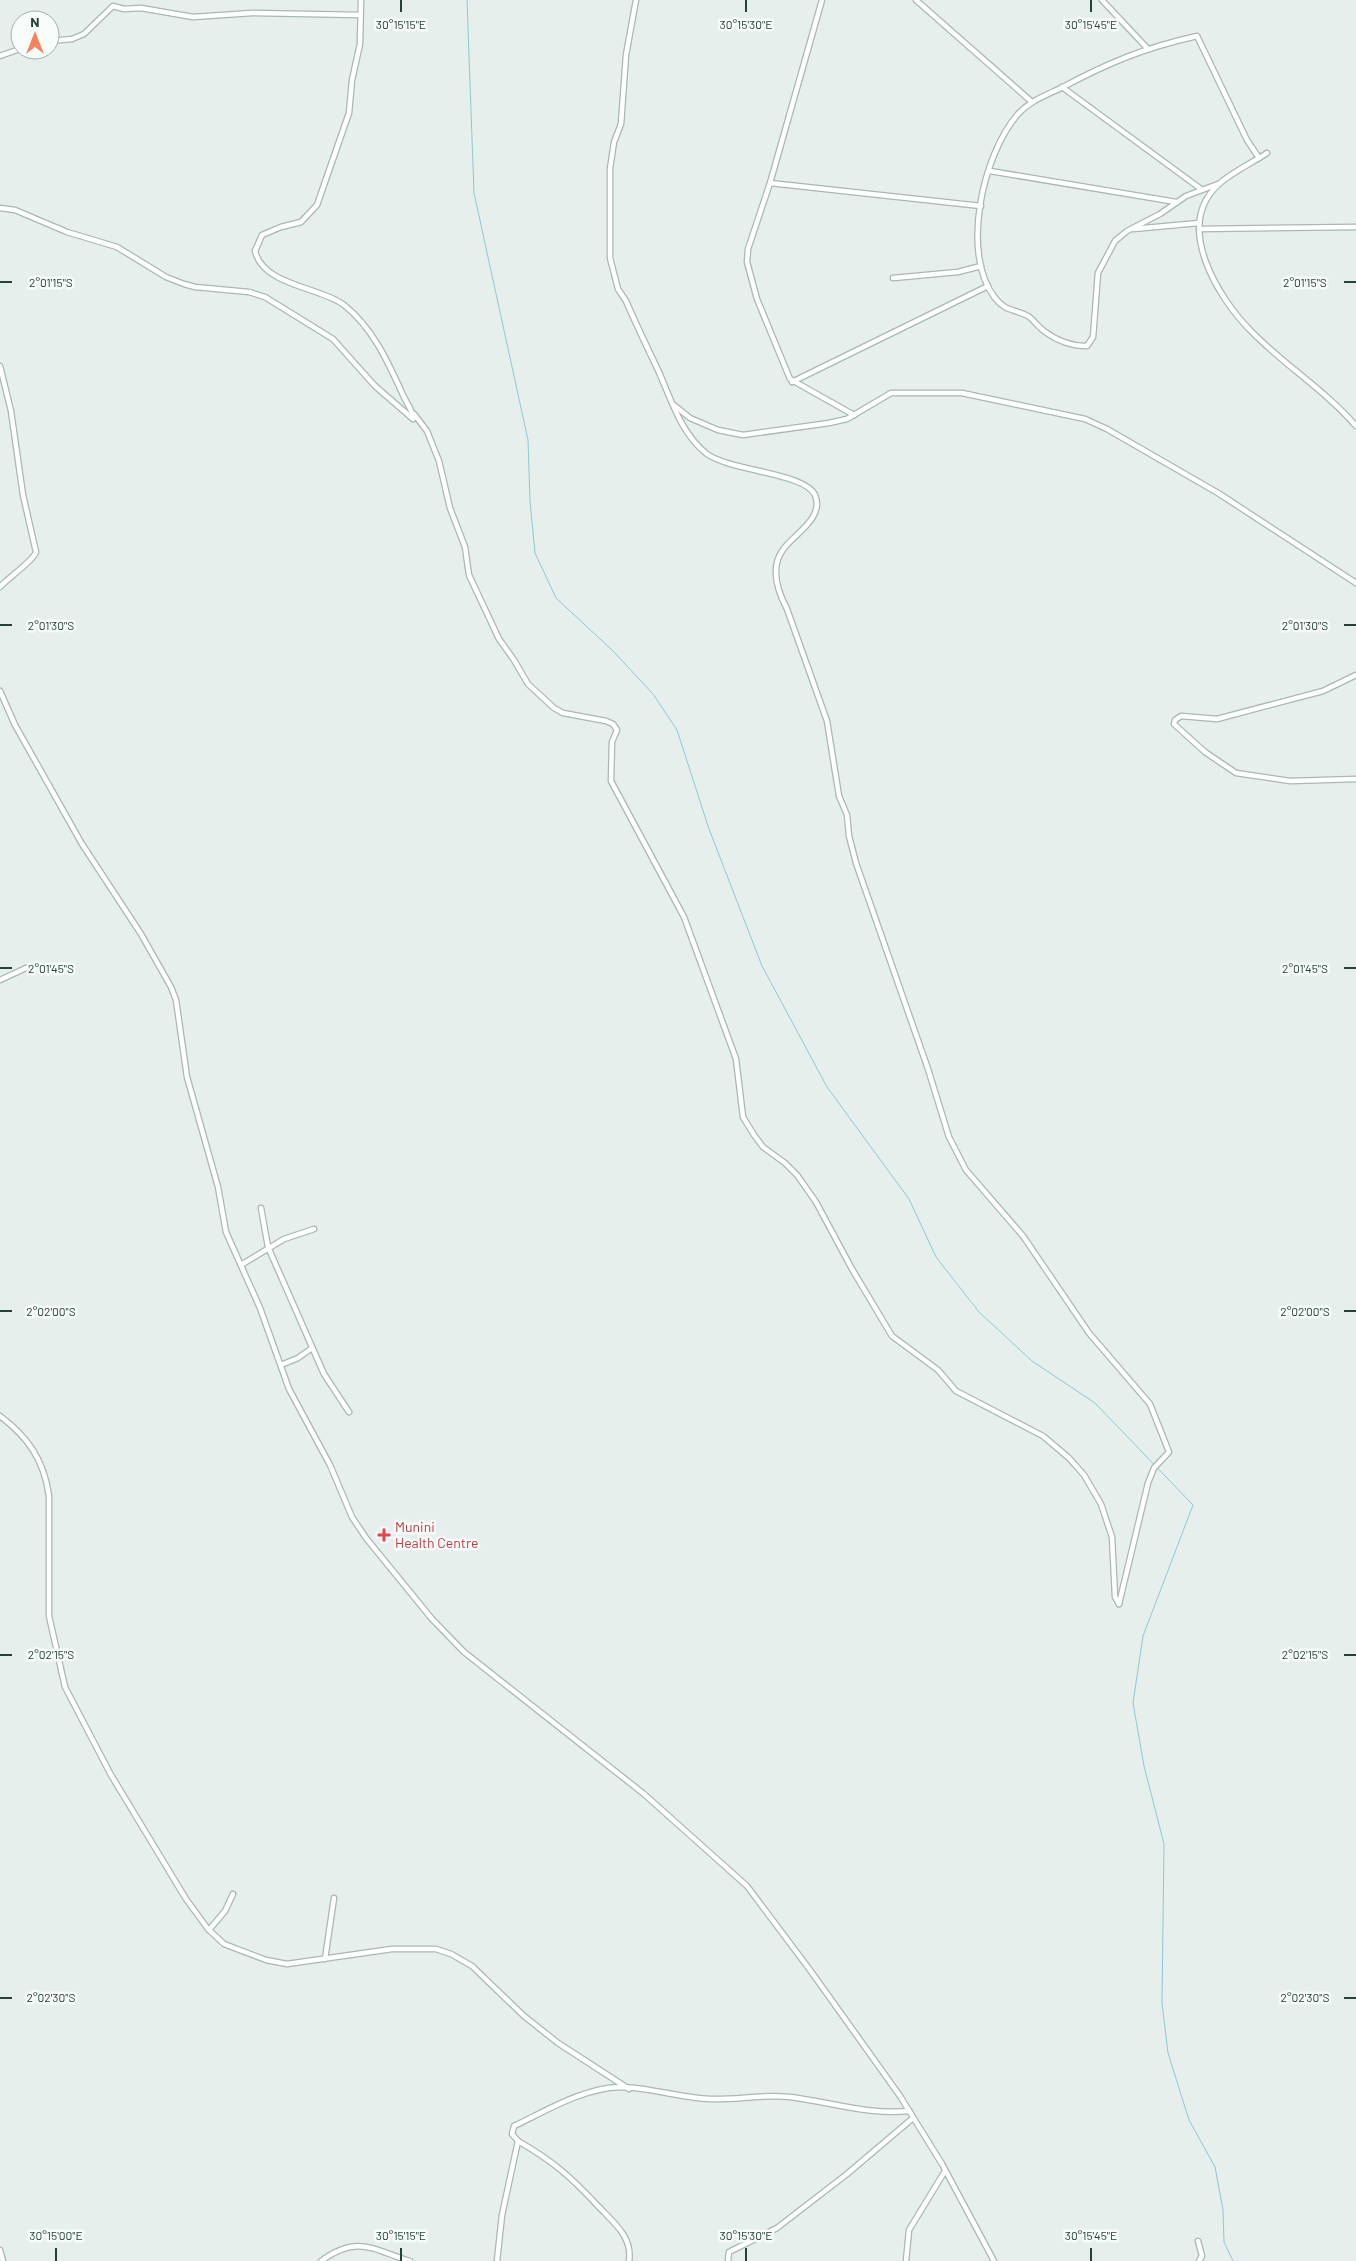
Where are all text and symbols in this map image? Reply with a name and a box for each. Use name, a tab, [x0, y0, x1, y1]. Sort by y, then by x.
north arrow	[10, 10, 60, 60]
text: N	[30, 13, 40, 30]
text: 30°15'15"E	[376, 17, 426, 31]
text: 30°15'30"E	[720, 17, 772, 31]
text: 30°15'45"E	[1065, 17, 1117, 31]
text: 2°01'15"S	[29, 275, 73, 289]
text: 2°01'15"S	[1283, 275, 1327, 289]
text: 2°01'30"S	[28, 618, 74, 632]
text: 2°01'30"S	[1282, 618, 1328, 632]
text: 2°01'45"S	[28, 961, 74, 975]
text: 2°01'45"S	[1282, 961, 1328, 975]
text: 2°02'00"S	[26, 1304, 76, 1318]
text: 2°02'00"S	[1280, 1304, 1330, 1318]
place label: Munini Health Centre	[395, 1518, 478, 1551]
marker: Munini Health Centre	[377, 1528, 391, 1542]
text: 2°02'15"S	[28, 1647, 74, 1661]
text: 2°02'15"S	[1282, 1647, 1328, 1661]
text: 2°02'30"S	[27, 1990, 75, 2004]
text: 2°02'30"S	[1281, 1990, 1329, 2004]
text: 30°15'00"E	[29, 2228, 83, 2242]
text: 30°15'15"E	[376, 2228, 426, 2242]
text: 30°15'30"E	[720, 2228, 772, 2242]
text: 30°15'45"E	[1065, 2228, 1117, 2242]

